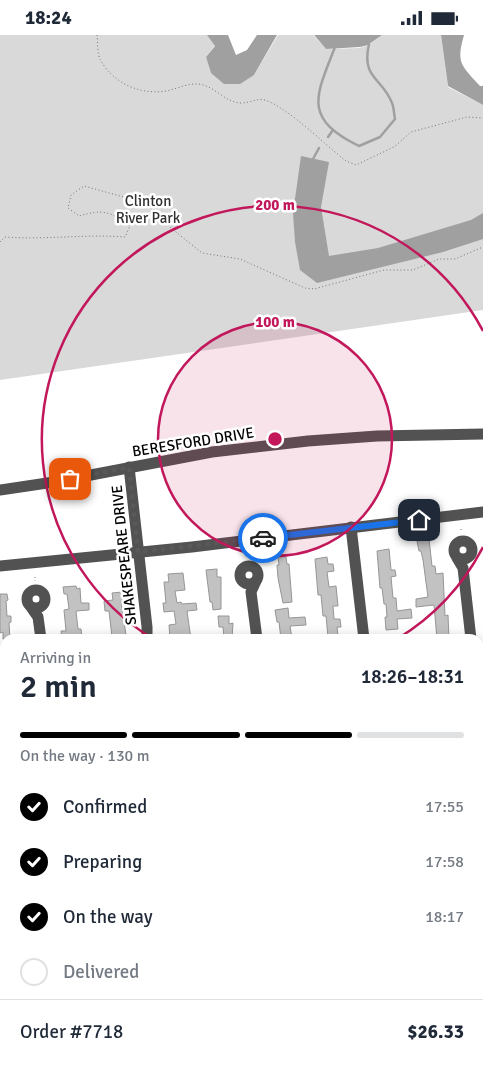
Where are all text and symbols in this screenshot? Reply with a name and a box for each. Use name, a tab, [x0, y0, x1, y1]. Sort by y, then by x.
text: 18:24	[25, 6, 72, 30]
park label: Clinton River Park	[116, 192, 181, 227]
text: 200 m	[255, 196, 295, 214]
text: 100 m	[255, 313, 295, 331]
street label: BERESFORD DRIVE	[131, 423, 255, 461]
centre of rings	[266, 430, 284, 448]
pin	[49, 458, 91, 500]
icon: bag	[56, 465, 84, 493]
street label: SHAKESPEARE DRIVE	[108, 484, 140, 626]
pin	[398, 499, 440, 541]
icon: home	[405, 506, 433, 534]
courier	[238, 513, 288, 563]
icon: car	[249, 524, 277, 552]
text: Arriving in	[20, 648, 91, 668]
text: 18:26–18:31	[361, 665, 464, 689]
text: 2 min	[20, 667, 97, 706]
text: On the way · 130 m	[20, 746, 150, 766]
icon: check	[20, 793, 48, 821]
text: Confirmed	[63, 795, 147, 819]
text: 17:55	[425, 797, 464, 817]
icon: check	[20, 848, 48, 876]
text: Preparing	[63, 850, 142, 874]
text: 17:58	[425, 852, 464, 872]
icon: check	[20, 903, 48, 931]
text: On the way	[63, 905, 153, 929]
text: 18:17	[425, 907, 464, 927]
text: Delivered	[63, 960, 139, 984]
text: Order #7718	[20, 1020, 123, 1044]
text: $26.33	[407, 1020, 464, 1044]

